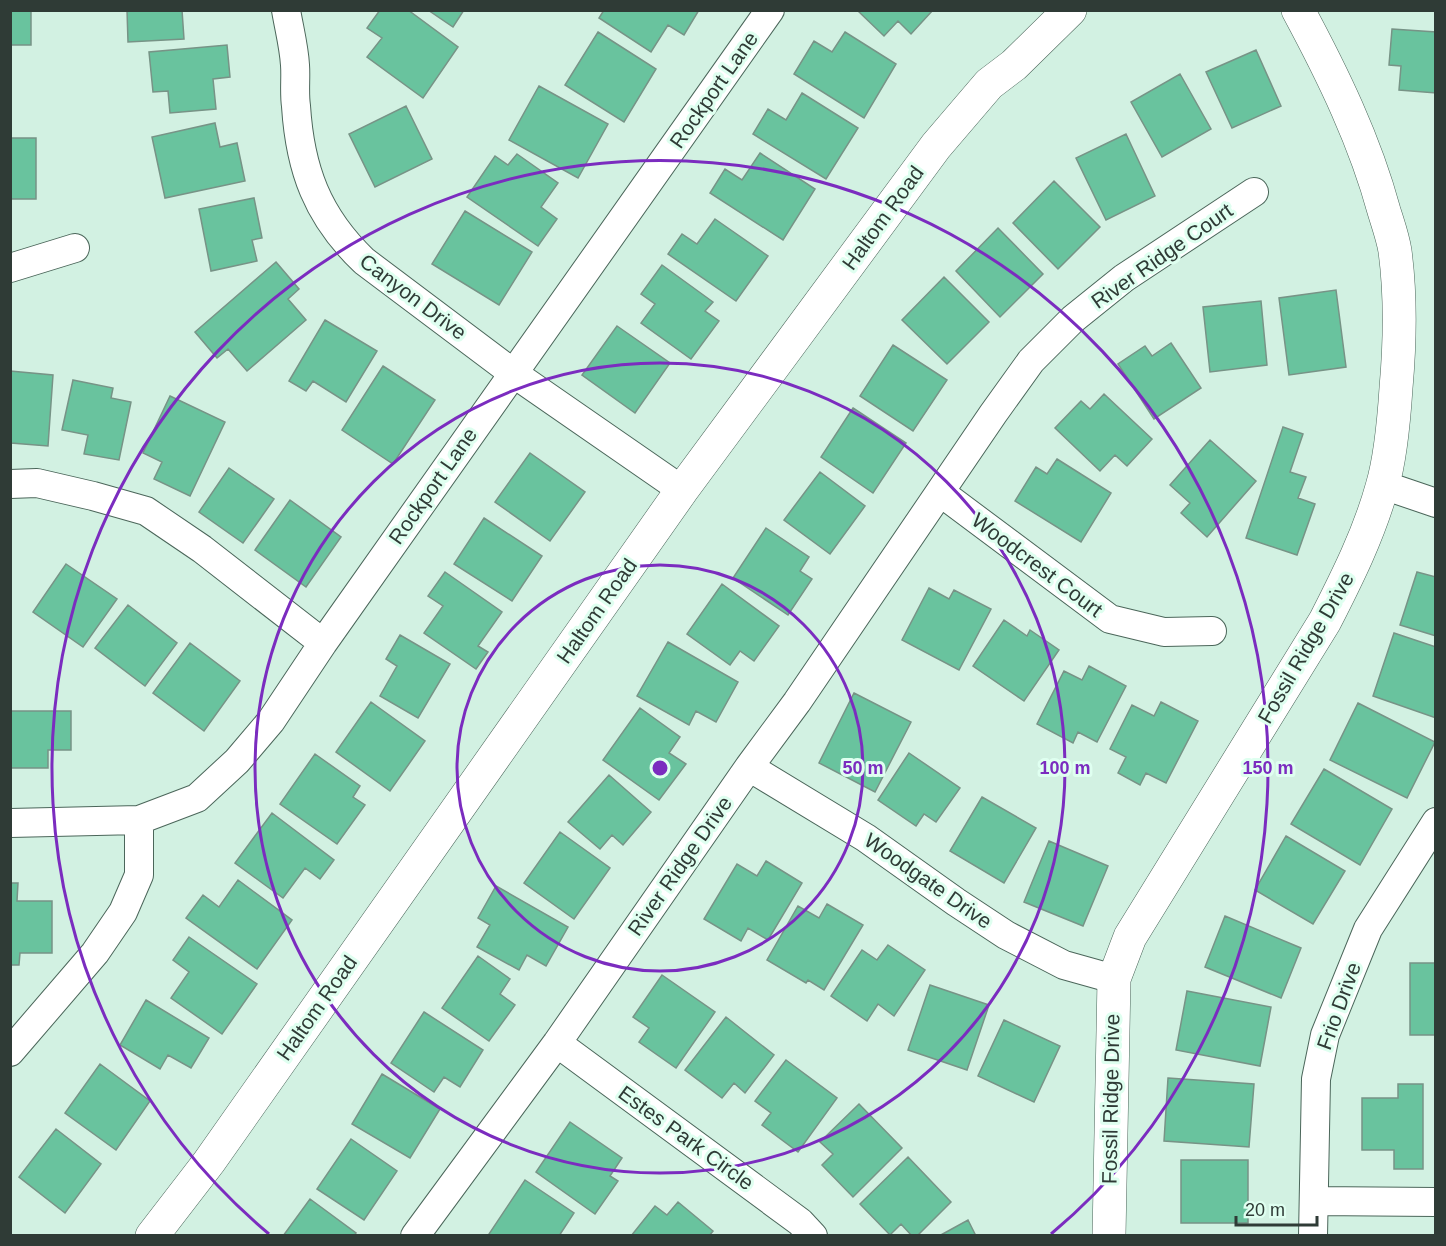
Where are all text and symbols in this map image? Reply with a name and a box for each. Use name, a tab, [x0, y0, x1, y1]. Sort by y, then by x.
street label: Rockport Lane	[665, 27, 762, 152]
street label: Haltom Road	[837, 161, 928, 274]
street label: River Ridge Court	[1087, 198, 1237, 313]
street label: Canyon Drive	[356, 249, 471, 344]
street label: Rockport Lane	[384, 423, 481, 548]
street label: Woodcrest Court	[968, 508, 1107, 621]
street label: Haltom Road	[552, 554, 641, 668]
street label: Fossil Ridge Drive	[1253, 568, 1358, 727]
centre of rings	[650, 758, 670, 778]
text: 50 m	[842, 758, 884, 778]
text: 100 m	[1039, 758, 1091, 778]
text: 150 m	[1242, 758, 1294, 778]
street label: River Ridge Drive	[623, 792, 736, 940]
street label: Woodgate Drive	[860, 828, 996, 933]
street label: Haltom Road	[272, 951, 361, 1065]
street label: Frio Drive	[1312, 959, 1365, 1053]
street label: Fossil Ridge Drive	[1098, 1014, 1123, 1184]
street label: Estes Park Circle	[614, 1081, 758, 1194]
scale bar	[1236, 1189, 1317, 1227]
text: 20 m	[1245, 1200, 1285, 1220]

